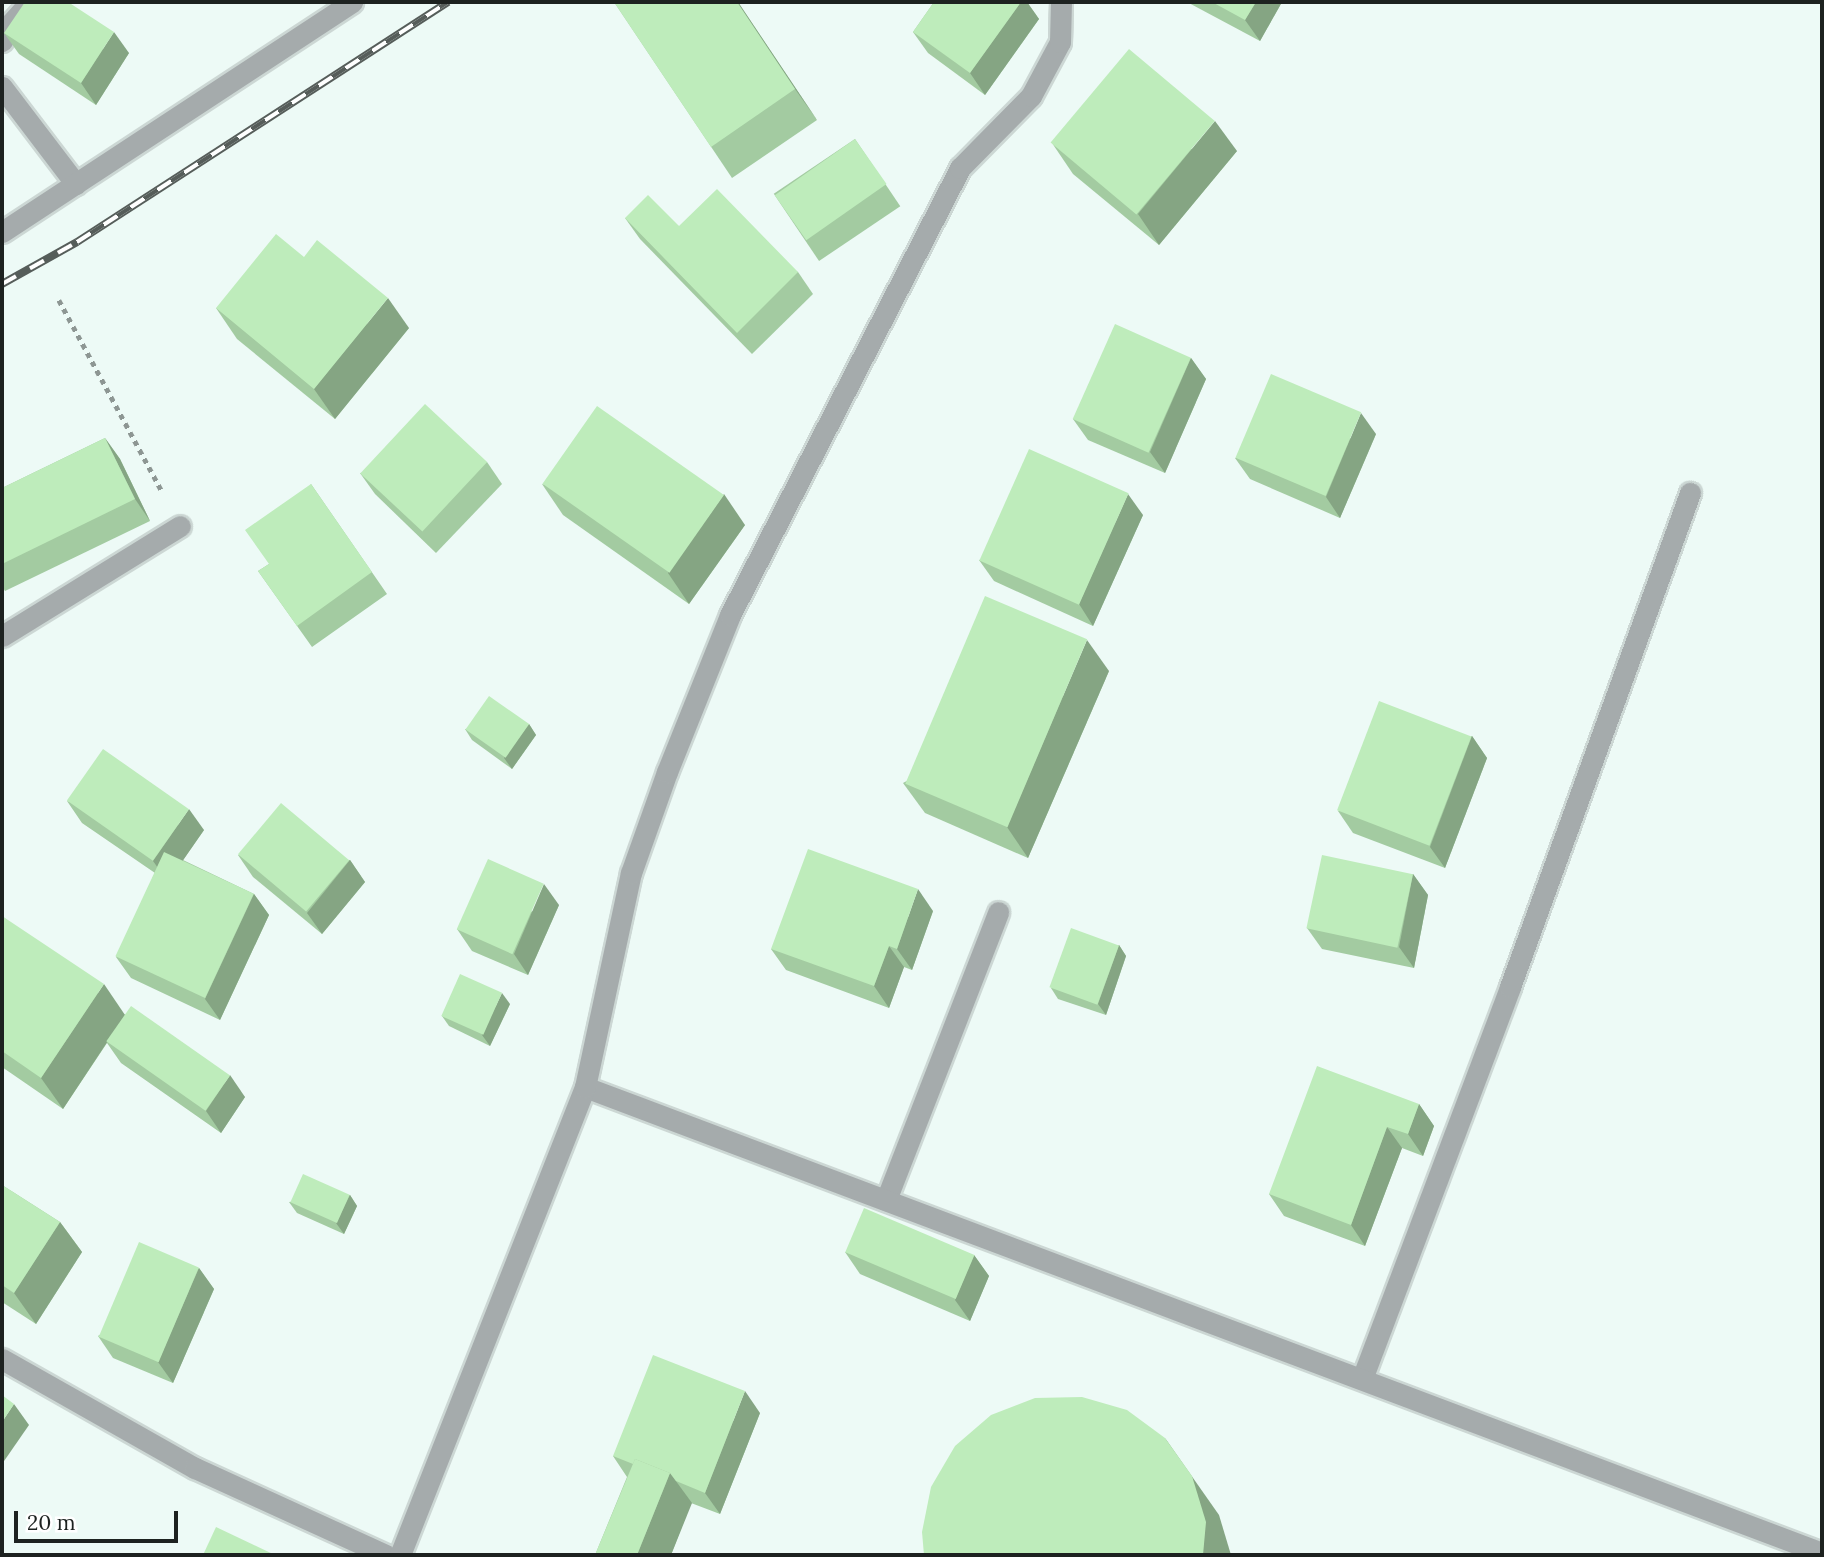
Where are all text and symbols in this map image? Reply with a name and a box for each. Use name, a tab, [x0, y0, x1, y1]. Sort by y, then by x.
scale bar	[18, 1498, 182, 1542]
text: 20 m	[27, 1509, 76, 1536]

